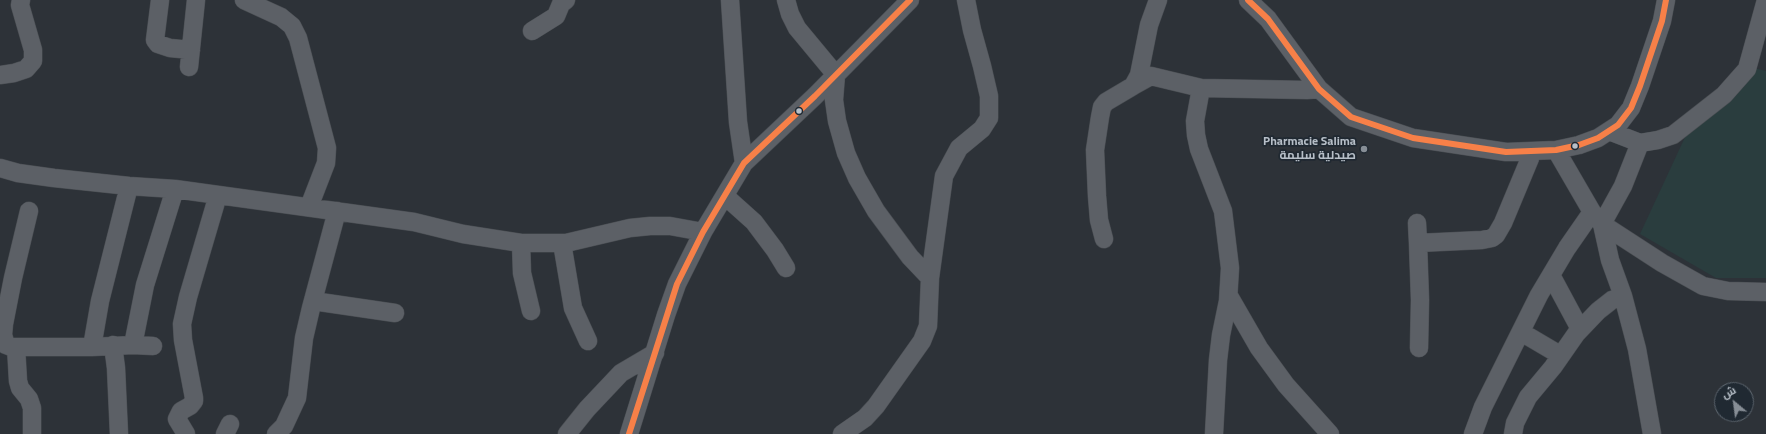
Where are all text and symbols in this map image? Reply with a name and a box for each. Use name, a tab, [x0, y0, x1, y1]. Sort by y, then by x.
unlabelled marker	[794, 106, 804, 116]
place label: Pharmacie Salima صيدلية سليمة	[1263, 135, 1356, 163]
unlabelled marker	[1570, 141, 1580, 151]
marker: Pharmacie Salima صيدلية سليمة	[1359, 144, 1369, 154]
north arrow	[1714, 382, 1754, 422]
text: ش	[1719, 382, 1739, 403]

